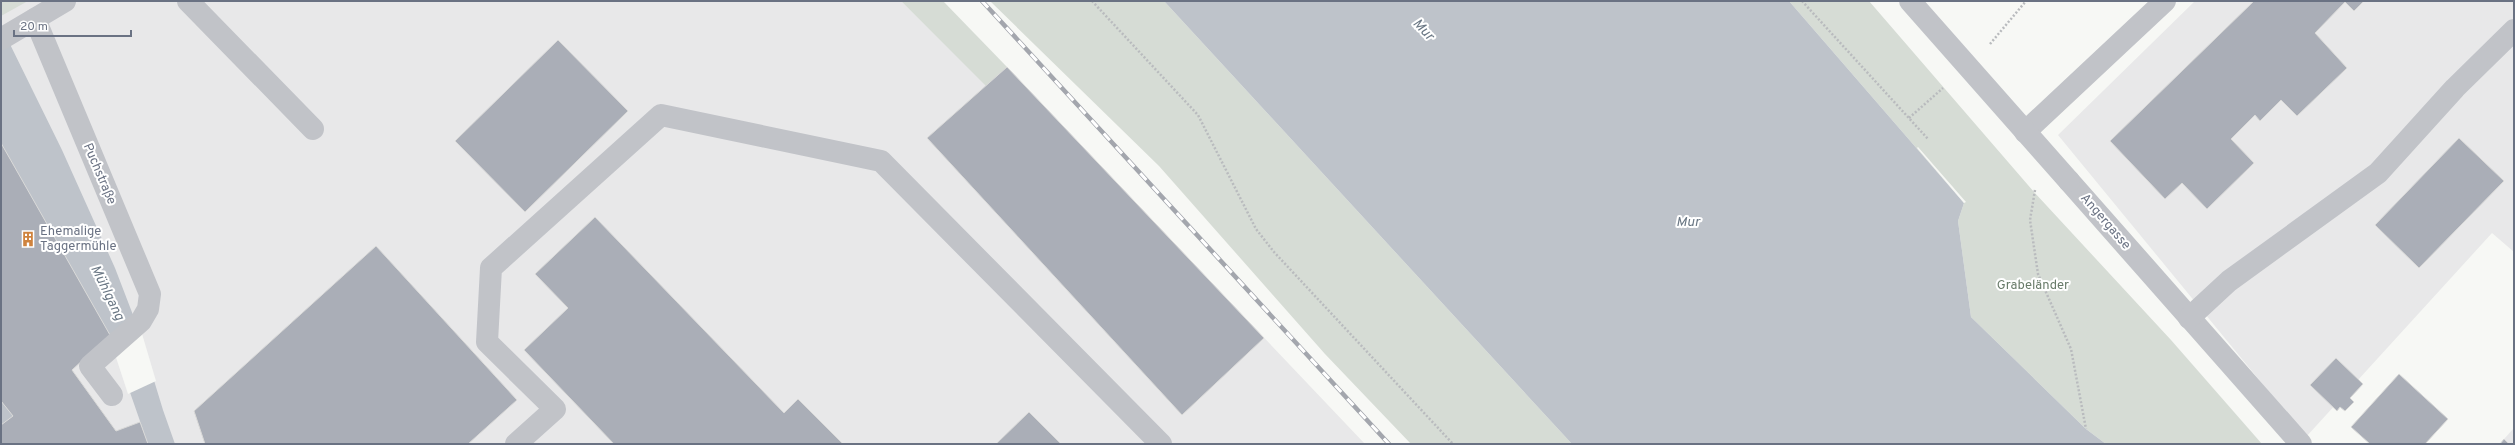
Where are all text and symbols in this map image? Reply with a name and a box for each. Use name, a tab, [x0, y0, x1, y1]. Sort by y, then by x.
scale bar	[14, 12, 131, 38]
water label: Mur	[1409, 15, 1438, 46]
text: 20 m	[20, 19, 48, 35]
street label: Puchstraße	[79, 141, 119, 207]
street label: Angergasse	[2076, 191, 2134, 253]
water label: Mur	[1676, 214, 1702, 231]
place label: Ehemalige Taggermühle	[40, 224, 116, 255]
building icon: Ehemalige Taggermühle	[19, 230, 37, 248]
water label: Mühlgang	[86, 262, 128, 324]
park label: Grabeländer	[1997, 278, 2069, 294]

